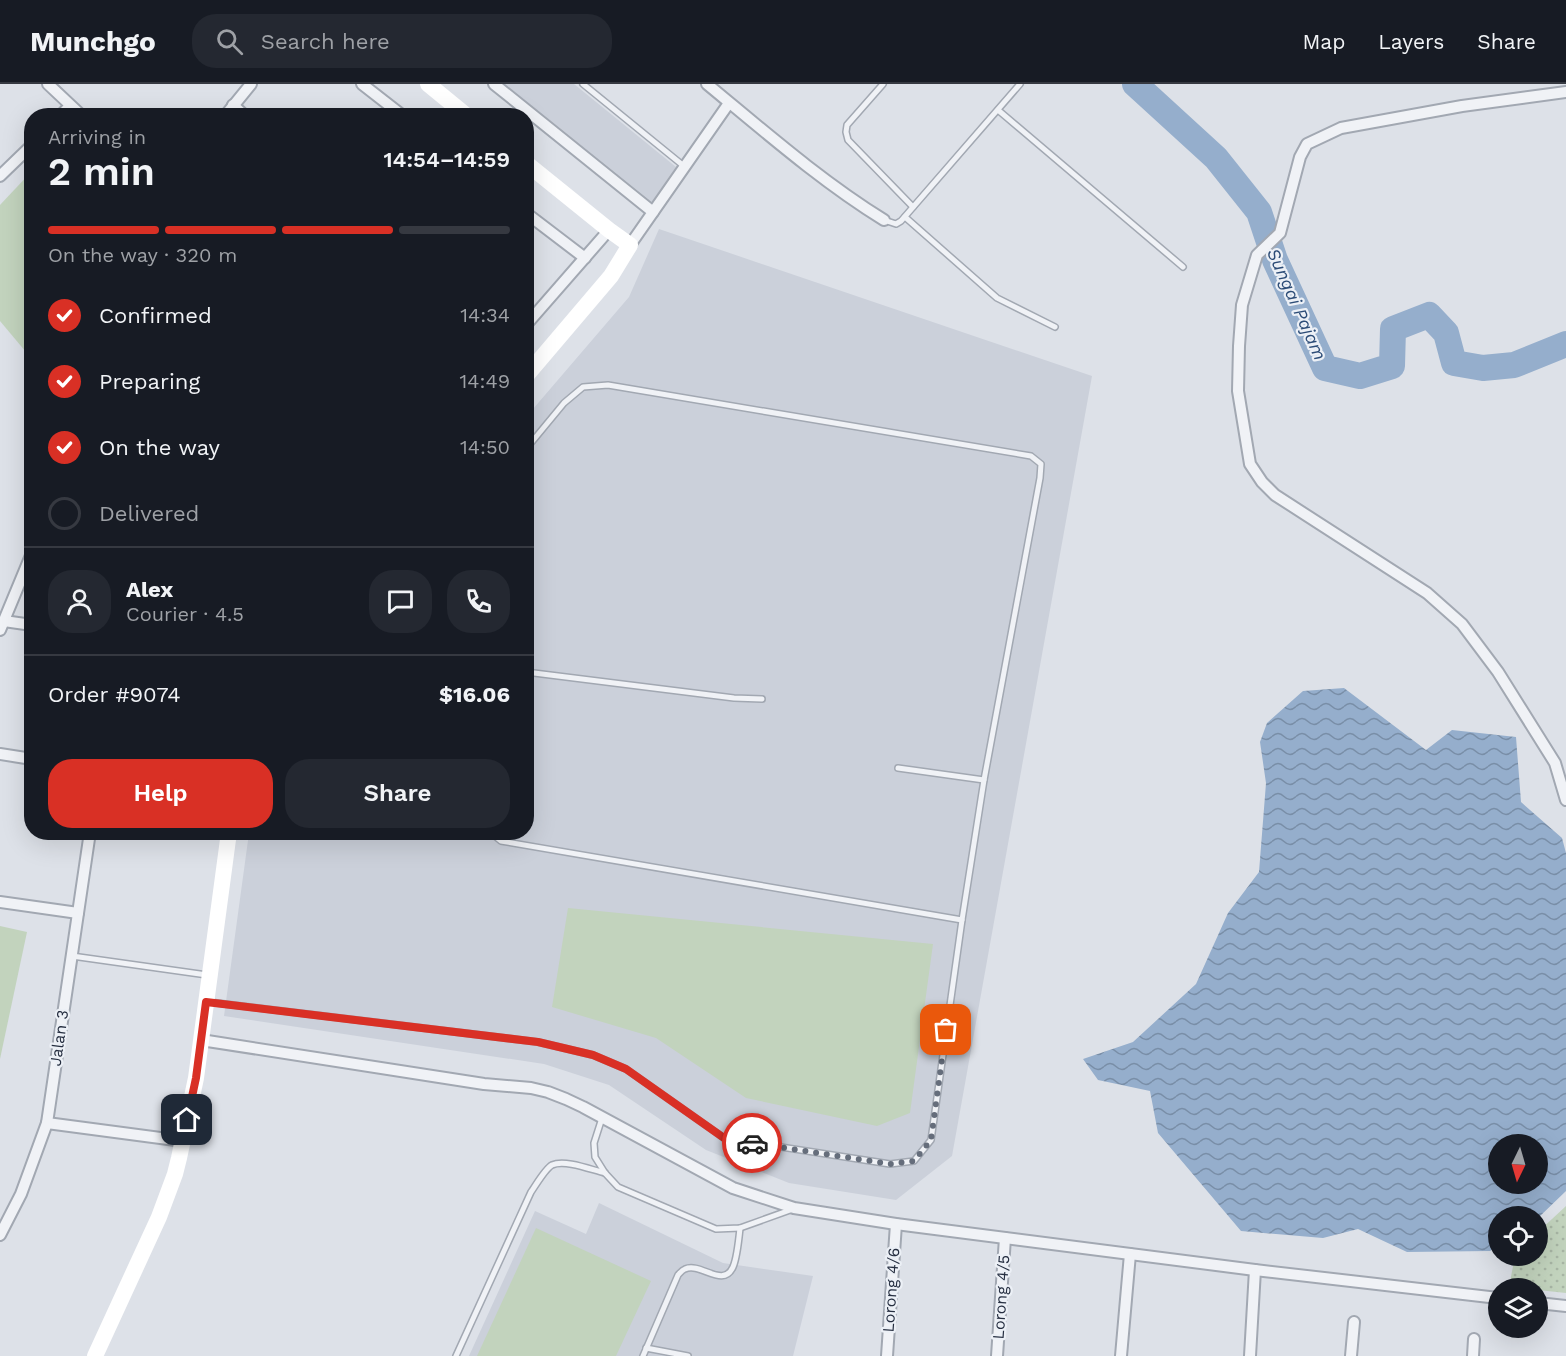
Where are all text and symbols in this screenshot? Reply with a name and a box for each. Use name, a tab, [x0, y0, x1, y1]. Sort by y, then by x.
search box	[192, 14, 612, 68]
text: Munchgo	[30, 25, 156, 58]
icon: search	[213, 25, 246, 58]
text: Search here	[261, 29, 390, 54]
text: Map	[1302, 29, 1345, 54]
text: Layers	[1378, 29, 1444, 54]
text: Share	[1477, 29, 1536, 54]
text: Arriving in	[48, 125, 146, 149]
text: 14:54–14:59	[383, 147, 510, 172]
text: 2 min	[48, 149, 155, 194]
text: On the way · 320 m	[48, 243, 237, 267]
water label: Sungai Pajam	[1263, 245, 1331, 363]
icon: check	[48, 299, 81, 332]
text: Confirmed	[99, 303, 212, 328]
text: 14:34	[460, 303, 510, 327]
icon: check	[48, 365, 81, 398]
text: Preparing	[99, 369, 200, 394]
text: 14:49	[460, 369, 510, 393]
icon: check	[48, 431, 81, 464]
text: On the way	[99, 435, 220, 460]
text: 14:50	[460, 435, 510, 459]
text: Delivered	[99, 501, 199, 526]
button: person	[48, 570, 111, 633]
button: chat	[369, 570, 432, 633]
button: phone	[447, 570, 510, 633]
text: Alex	[126, 577, 173, 602]
text: Courier · 4.5	[126, 602, 244, 626]
text: Order #9074	[48, 682, 181, 707]
text: $16.06	[439, 682, 510, 707]
button: Help	[48, 759, 273, 828]
button: Share	[285, 759, 510, 828]
pin	[920, 1004, 971, 1055]
street label: Jalan 3	[46, 1009, 72, 1067]
icon: bag	[929, 1013, 962, 1046]
pin	[161, 1094, 212, 1145]
icon: home	[170, 1103, 203, 1136]
courier	[722, 1113, 782, 1173]
icon: car	[736, 1127, 769, 1160]
north arrow	[1488, 1134, 1548, 1194]
map controls	[1488, 1134, 1548, 1338]
button: locate	[1488, 1206, 1548, 1266]
street label: Lorong 4/6	[879, 1247, 903, 1333]
street label: Lorong 4/5	[989, 1254, 1013, 1340]
button: layers	[1488, 1278, 1548, 1338]

